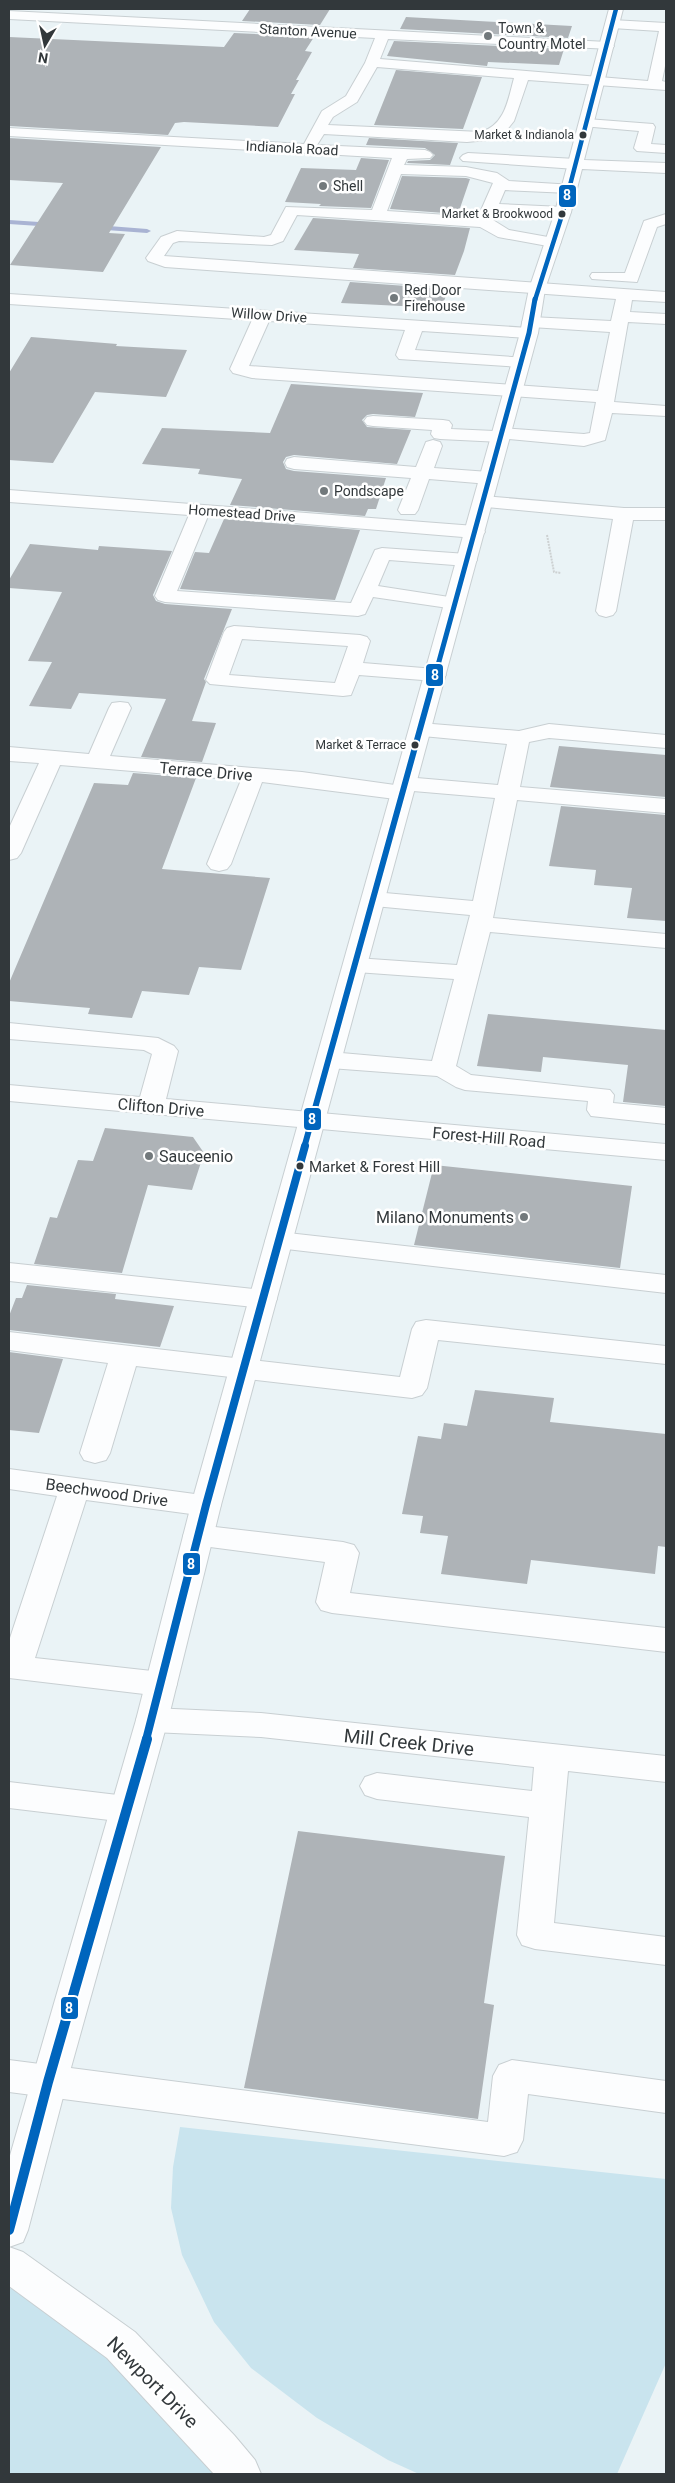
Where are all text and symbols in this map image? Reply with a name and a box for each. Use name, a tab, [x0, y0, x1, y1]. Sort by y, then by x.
north arrow	[20, 20, 70, 70]
street label: Stanton Avenue	[259, 20, 357, 42]
place label: Town & Country Motel	[498, 20, 586, 52]
marker: Town & Country Motel	[482, 30, 494, 42]
text: N	[37, 49, 49, 67]
place label: Market & Indianola	[474, 128, 574, 142]
marker: Market & Indianola	[578, 130, 588, 140]
street label: Indianola Road	[245, 138, 339, 158]
place label: Shell	[333, 178, 363, 194]
marker: Shell	[317, 180, 329, 192]
line badge: 8	[558, 184, 577, 208]
text: 8	[563, 187, 571, 203]
place label: Market & Brookwood	[442, 207, 553, 221]
marker: Market & Brookwood	[557, 209, 567, 219]
place label: Red Door Firehouse	[404, 282, 465, 314]
marker: Red Door Firehouse	[388, 292, 400, 304]
street label: Willow Drive	[230, 304, 308, 326]
place label: Pondscape	[334, 483, 404, 499]
marker: Pondscape	[318, 485, 330, 497]
street label: Homestead Drive	[188, 501, 296, 525]
line badge: 8	[425, 663, 444, 687]
text: 8	[431, 667, 439, 683]
place label: Market & Terrace	[315, 738, 406, 752]
marker: Market & Terrace	[410, 740, 420, 750]
street label: Terrace Drive	[159, 758, 253, 785]
street label: Clifton Drive	[117, 1094, 205, 1121]
line badge: 8	[303, 1107, 322, 1131]
text: 8	[308, 1111, 316, 1127]
street label: Forest-Hill Road	[432, 1123, 546, 1152]
place label: Sauceenio	[159, 1147, 233, 1166]
marker: Sauceenio	[143, 1150, 155, 1162]
place label: Market & Forest Hill	[309, 1158, 440, 1176]
marker: Market & Forest Hill	[295, 1161, 305, 1171]
place label: Milano Monuments	[376, 1208, 514, 1227]
marker: Milano Monuments	[518, 1211, 530, 1223]
street label: Beechwood Drive	[45, 1475, 169, 1510]
line badge: 8	[182, 1552, 201, 1576]
text: 8	[187, 1556, 195, 1572]
street label: Mill Creek Drive	[343, 1724, 475, 1761]
line badge: 8	[60, 1996, 79, 2020]
text: 8	[65, 2000, 73, 2016]
street label: Newport Drive	[102, 2332, 203, 2433]

